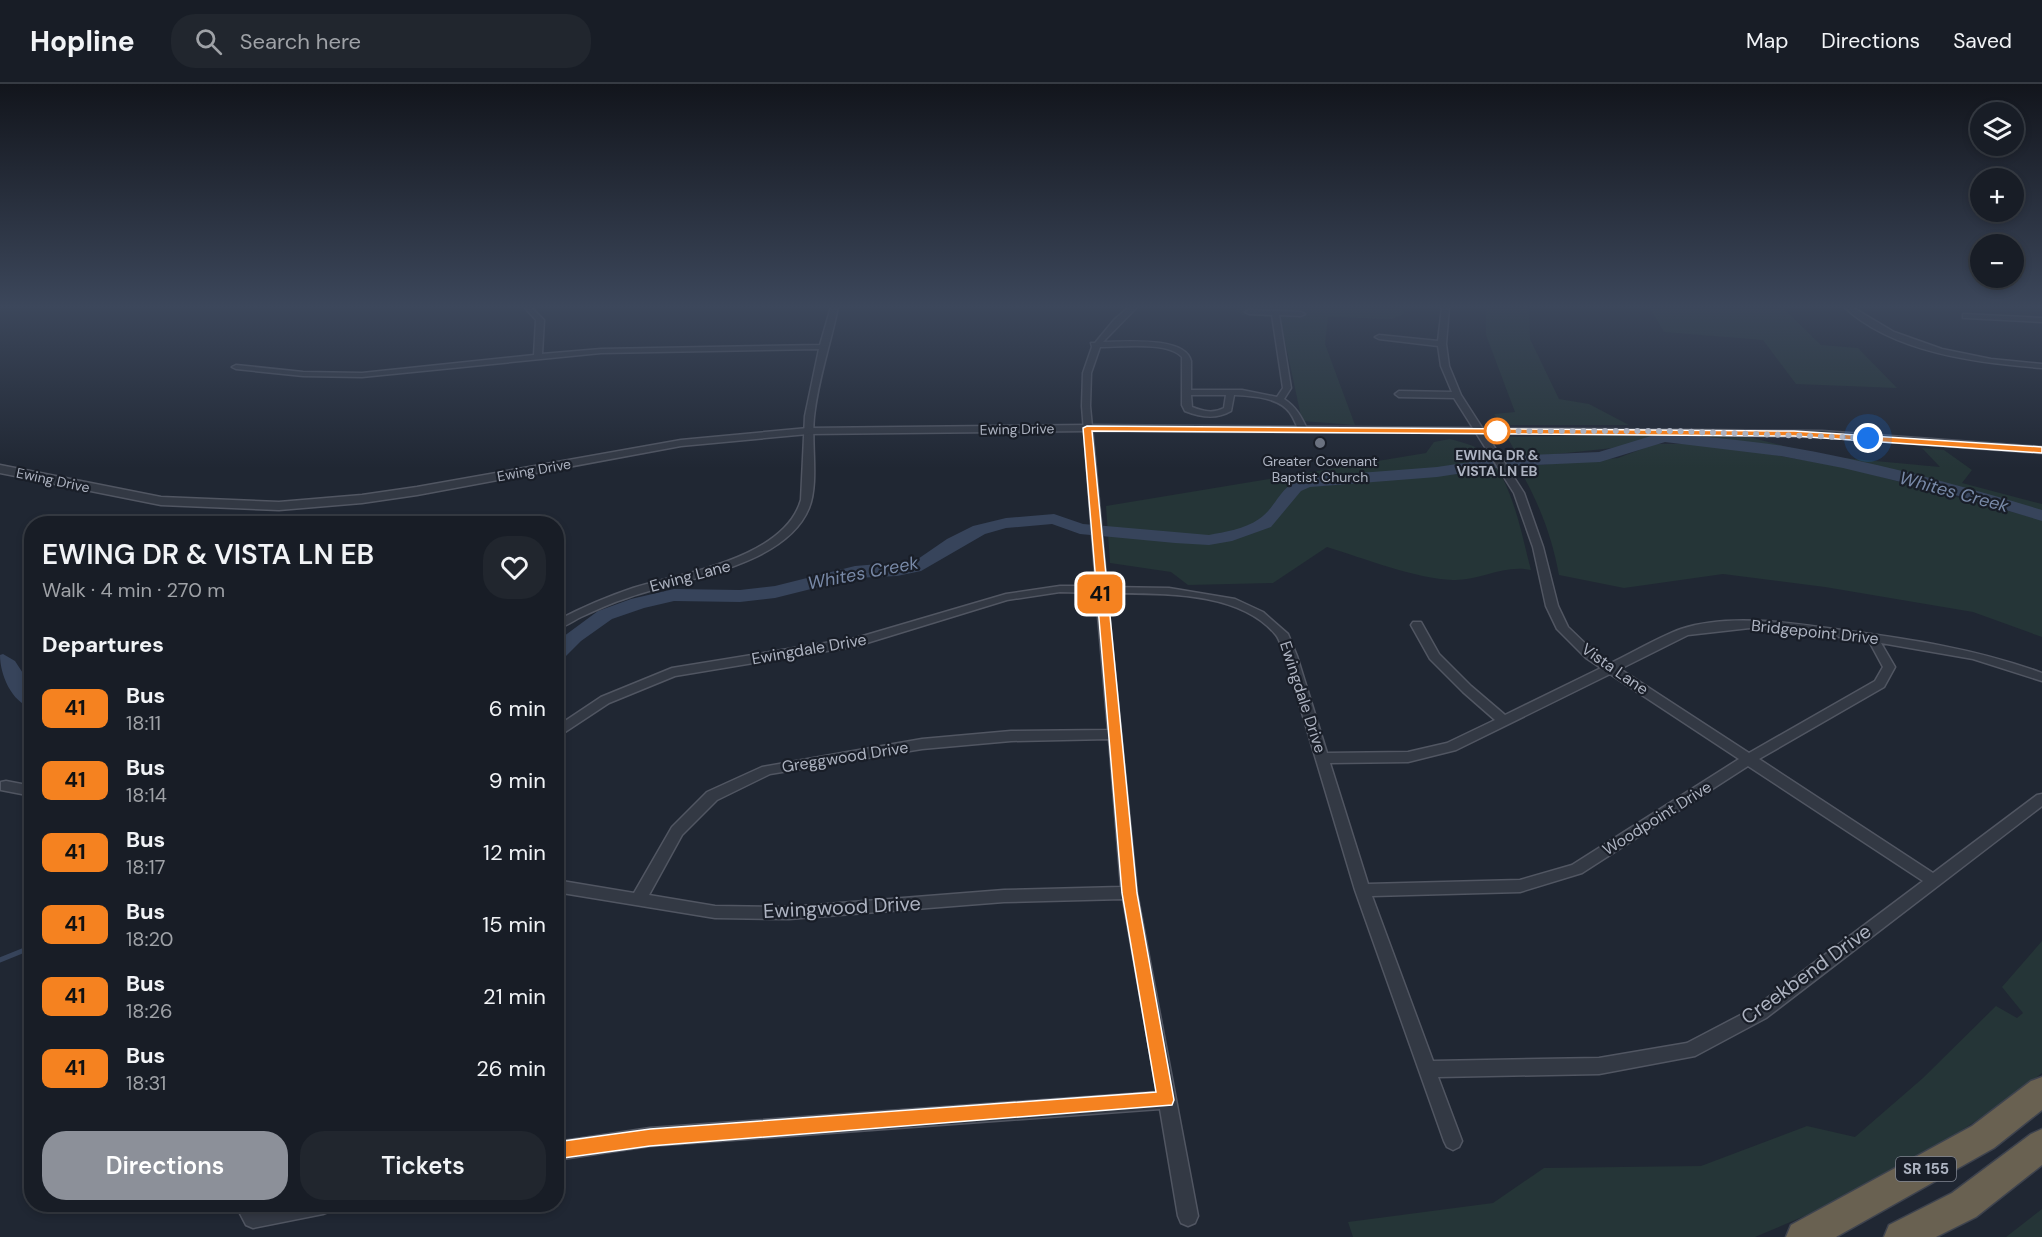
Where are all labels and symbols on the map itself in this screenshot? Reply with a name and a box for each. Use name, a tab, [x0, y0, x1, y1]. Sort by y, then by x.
marker: EWING DR & VISTA LN EB	[1484, 418, 1510, 444]
street label: Ewing Drive	[980, 419, 1055, 439]
your location	[1853, 423, 1883, 453]
marker: Greater Covenant Baptist Church	[1313, 436, 1327, 450]
place label: EWING DR & VISTA LN EB	[1455, 446, 1539, 480]
place label: Greater Covenant Baptist Church	[1262, 452, 1378, 486]
street label: Ewing Drive	[496, 455, 572, 485]
street label: Ewing Drive	[15, 463, 91, 497]
water label: Whites Creek	[1897, 466, 2012, 518]
water label: Whites Creek	[806, 550, 921, 595]
street label: Ewing Lane	[647, 555, 733, 597]
line badge: 41	[1073, 574, 1127, 614]
street label: Bridgepoint Drive	[1750, 615, 1880, 649]
street label: Ewingdale Drive	[750, 629, 868, 669]
street label: Ewingdale Drive	[1275, 638, 1331, 756]
street label: Vista Lane	[1577, 638, 1653, 700]
street label: Greggwood Drive	[780, 737, 910, 777]
street label: Woodpoint Drive	[1599, 776, 1715, 860]
street label: Ewingwood Drive	[763, 890, 921, 924]
street label: Creekbend Drive	[1736, 918, 1876, 1030]
road number: SR 155	[1896, 1157, 1956, 1181]

